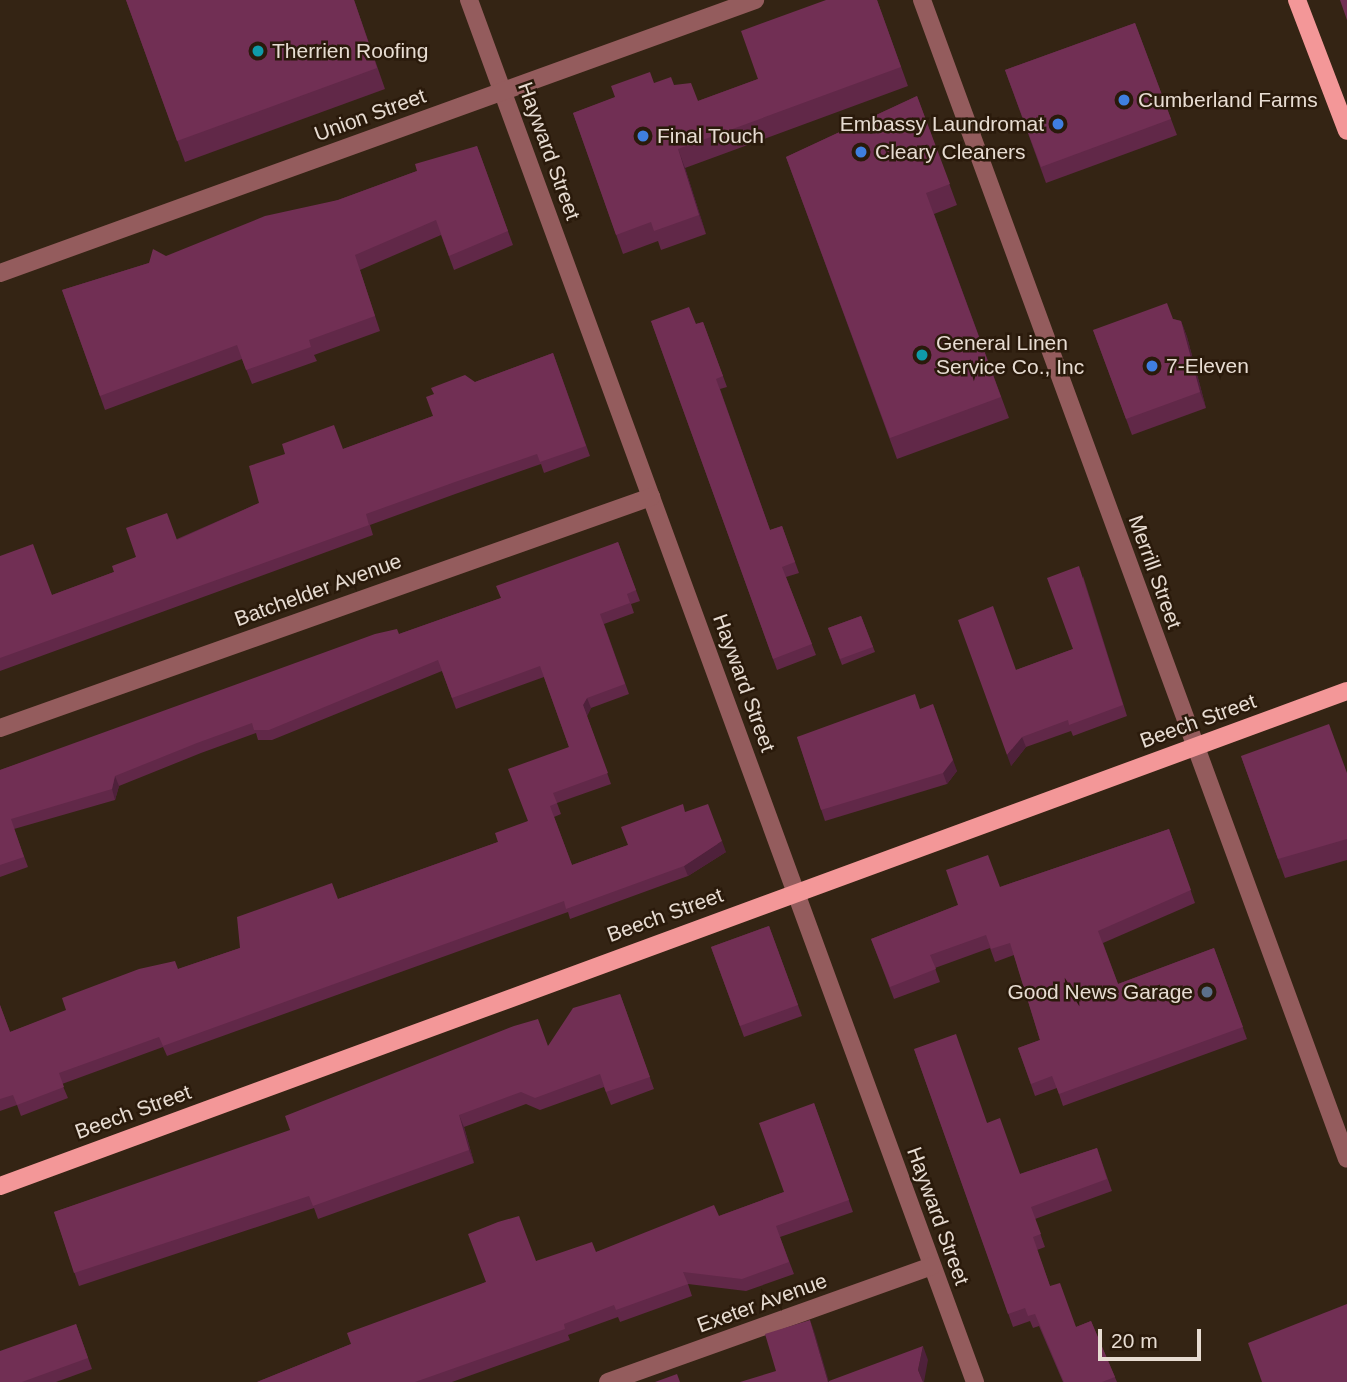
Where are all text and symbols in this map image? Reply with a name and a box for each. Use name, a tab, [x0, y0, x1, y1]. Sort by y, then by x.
place label: Therrien Roofing	[272, 38, 428, 64]
marker: Therrien Roofing	[250, 43, 266, 59]
street label: Hayward Street	[512, 79, 586, 223]
street label: Union Street	[311, 83, 429, 147]
place label: Cumberland Farms	[1138, 87, 1318, 113]
marker: Cumberland Farms	[1116, 92, 1132, 108]
place label: Embassy Laundromat	[840, 111, 1044, 137]
marker: Embassy Laundromat	[1050, 116, 1066, 132]
place label: Final Touch	[657, 123, 764, 149]
marker: Final Touch	[635, 128, 651, 144]
place label: Cleary Cleaners	[875, 139, 1026, 165]
marker: Cleary Cleaners	[853, 144, 869, 160]
place label: General Linen Service Co., Inc	[936, 330, 1084, 380]
marker: General Linen Service Co., Inc	[914, 347, 930, 363]
place label: 7-Eleven	[1166, 353, 1249, 379]
marker: 7-Eleven	[1144, 358, 1160, 374]
street label: Merrill Street	[1123, 512, 1187, 632]
street label: Batchelder Avenue	[230, 548, 406, 632]
street label: Hayward Street	[707, 611, 781, 755]
street label: Beech Street	[1137, 688, 1259, 754]
street label: Beech Street	[604, 882, 726, 948]
place label: Good News Garage	[1007, 979, 1193, 1005]
marker: Good News Garage	[1199, 984, 1215, 1000]
street label: Beech Street	[72, 1079, 194, 1145]
street label: Hayward Street	[901, 1144, 975, 1288]
street label: Exeter Avenue	[693, 1268, 831, 1338]
scale bar	[1102, 1316, 1205, 1360]
text: 20 m	[1111, 1329, 1158, 1352]

